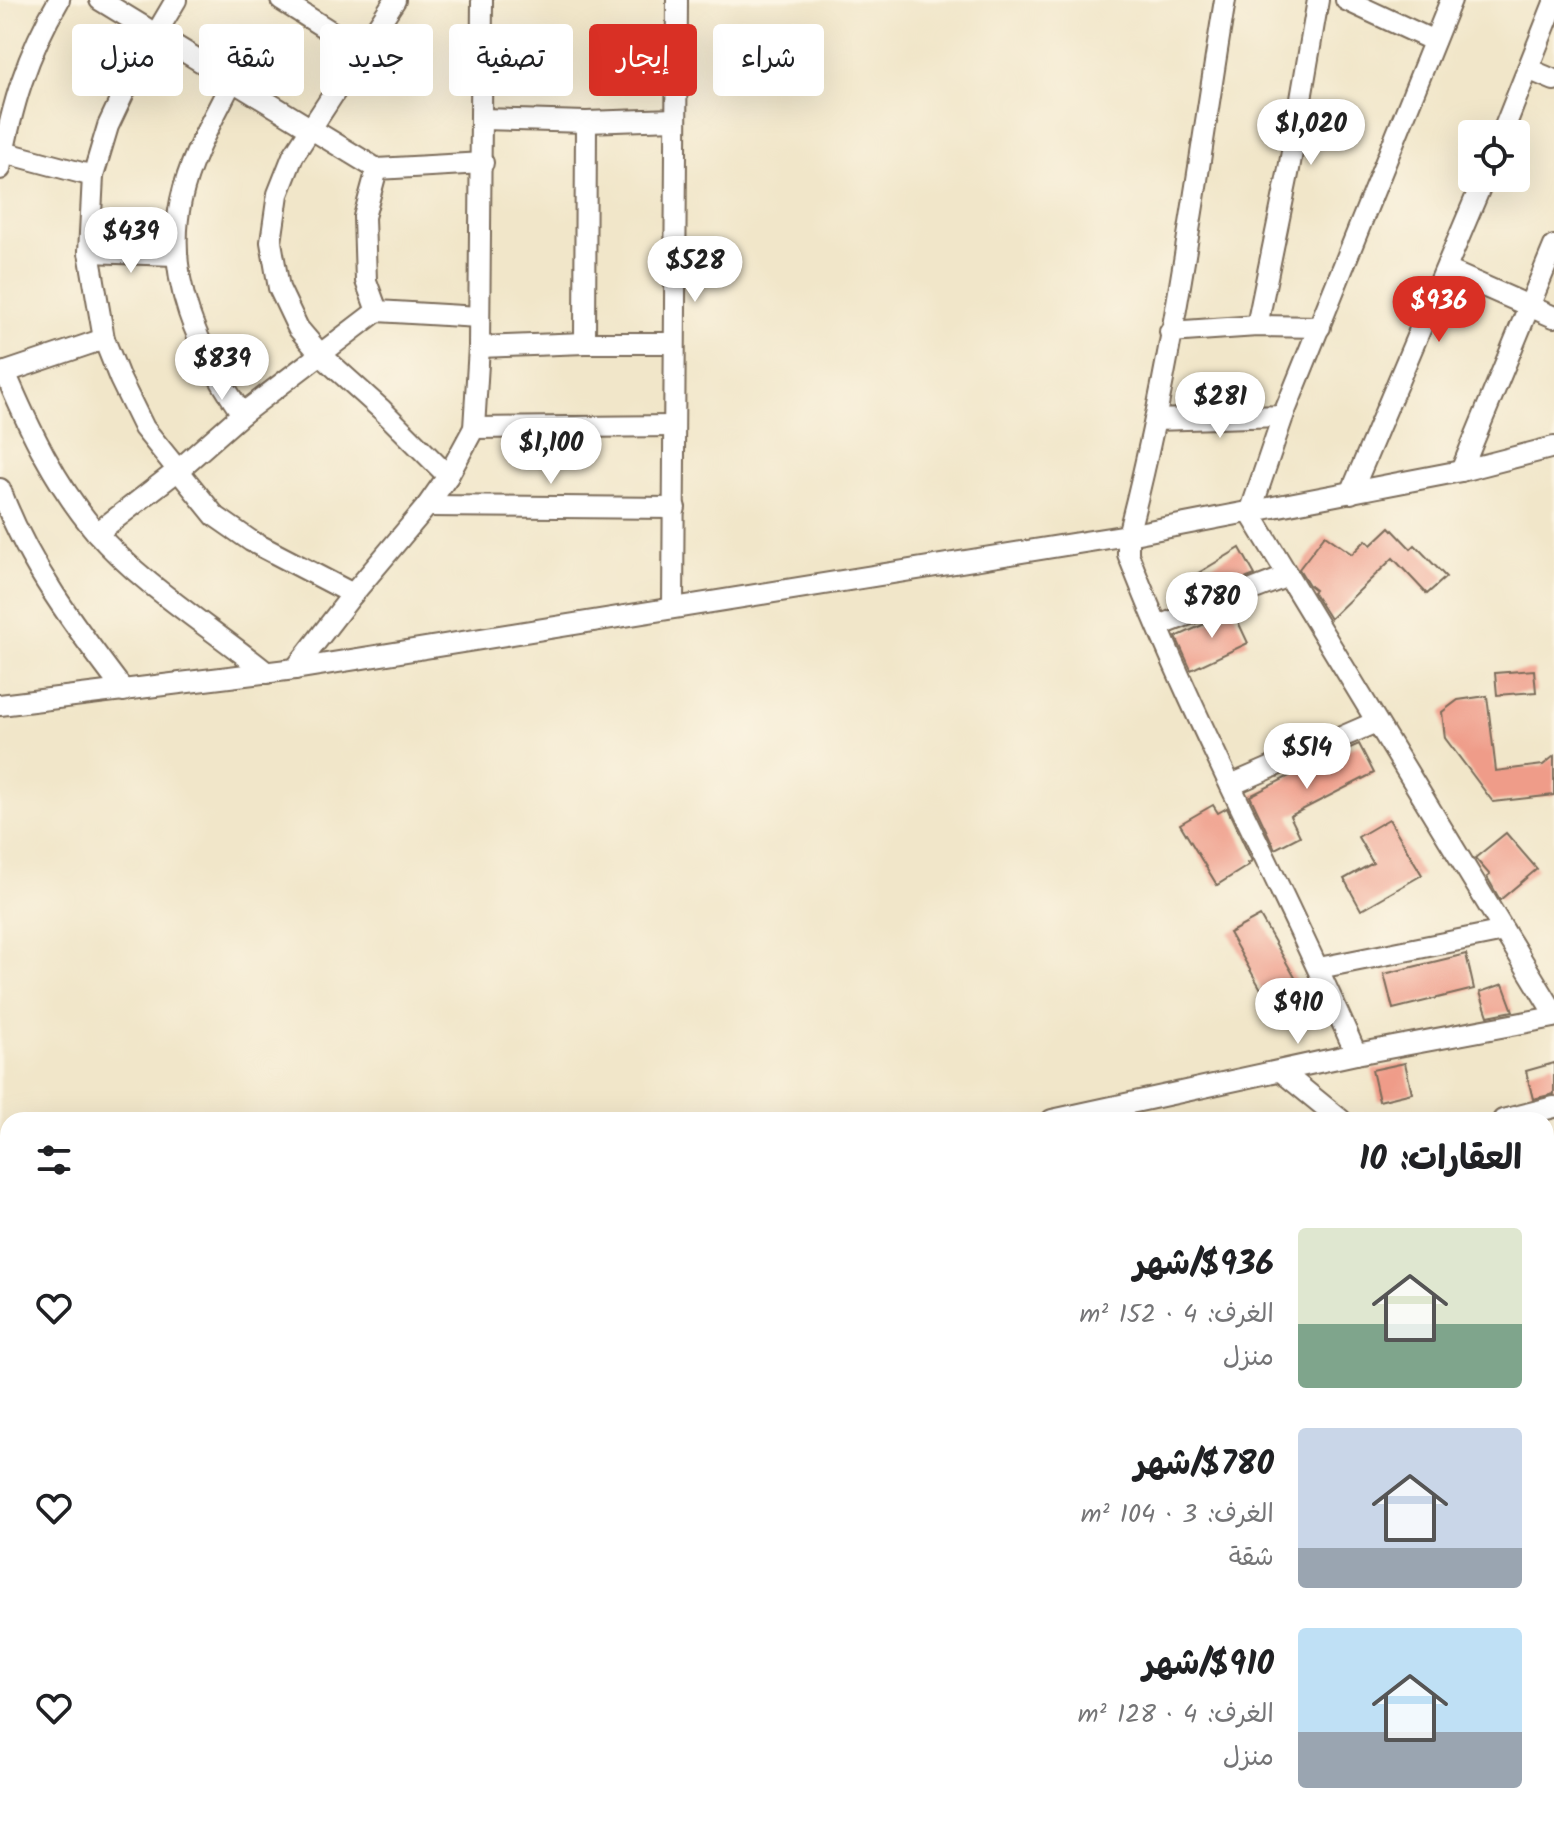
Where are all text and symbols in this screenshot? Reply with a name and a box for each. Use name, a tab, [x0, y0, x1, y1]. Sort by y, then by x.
chip: منزل	[72, 24, 183, 96]
chip: شقة	[199, 24, 304, 96]
chip: جديد	[320, 24, 433, 96]
chip: تصفية	[449, 24, 573, 96]
chip: إيجار	[589, 24, 697, 96]
chip: شراء	[713, 24, 824, 96]
pin: $1,020	[1246, 99, 1376, 167]
text: $1,020	[1275, 104, 1347, 146]
map controls	[1458, 120, 1530, 192]
button: locate	[1458, 120, 1530, 192]
pin: $439	[84, 207, 178, 275]
text: $439	[103, 212, 159, 254]
pin: $528	[648, 236, 742, 304]
text: $528	[665, 241, 725, 283]
pin: $936	[1392, 276, 1486, 344]
text: $936	[1411, 281, 1467, 323]
pin: $839	[175, 334, 269, 402]
text: $839	[193, 339, 251, 381]
pin: $281	[1173, 372, 1267, 440]
text: $281	[1193, 377, 1247, 419]
pin: $1,100	[486, 418, 616, 486]
text: $1,100	[519, 423, 583, 465]
pin: $780	[1165, 572, 1259, 640]
text: $780	[1184, 577, 1240, 619]
pin: $514	[1260, 723, 1354, 791]
text: $514	[1282, 728, 1332, 770]
pin: $910	[1251, 978, 1345, 1046]
text: $910	[1273, 983, 1323, 1025]
text: العقارات: 10	[1359, 1133, 1522, 1187]
icon: filters	[32, 1138, 76, 1182]
text: $936/شهر	[1134, 1238, 1274, 1292]
icon: home	[1362, 1260, 1458, 1356]
icon: heart	[32, 1286, 76, 1330]
text: الغرف: 4 · 152 m²	[1079, 1294, 1274, 1336]
text: منزل	[1223, 1337, 1274, 1379]
text: $780/شهر	[1134, 1438, 1274, 1492]
icon: home	[1362, 1460, 1458, 1556]
icon: heart	[32, 1486, 76, 1530]
text: الغرف: 3 · 104 m²	[1081, 1494, 1274, 1536]
text: شقة	[1229, 1537, 1274, 1579]
text: $910/شهر	[1143, 1638, 1274, 1692]
icon: home	[1362, 1660, 1458, 1756]
icon: heart	[32, 1686, 76, 1730]
text: الغرف: 4 · 128 m²	[1078, 1694, 1274, 1736]
text: منزل	[1223, 1737, 1274, 1779]

